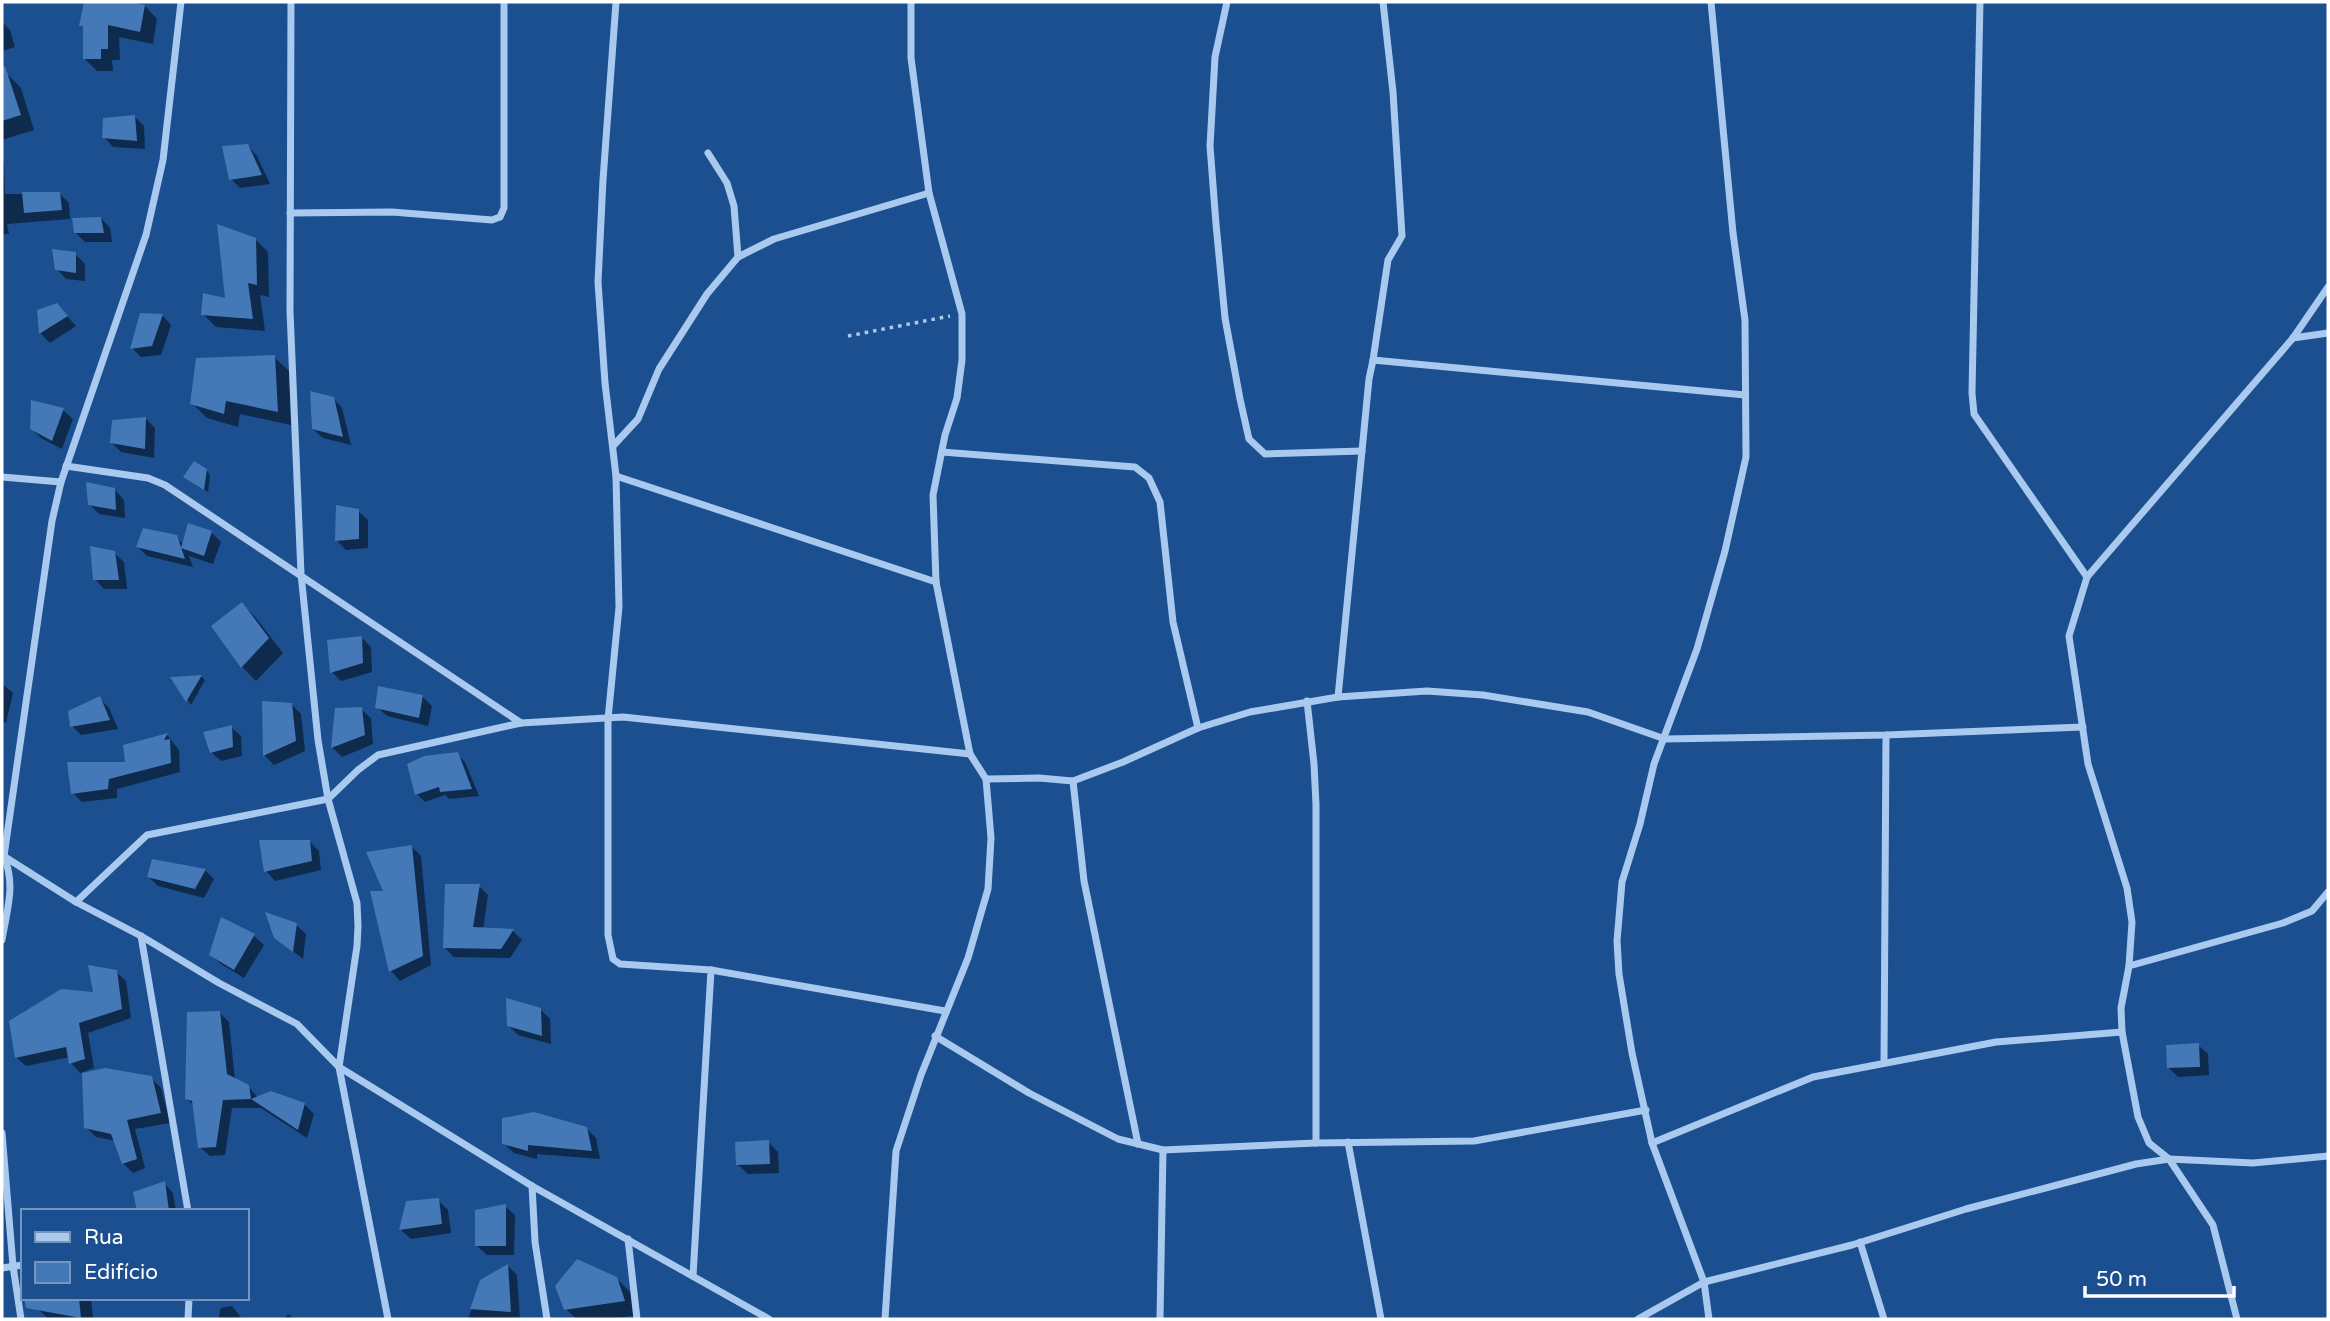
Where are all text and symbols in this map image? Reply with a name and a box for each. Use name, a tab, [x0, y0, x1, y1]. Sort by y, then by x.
legend	[21, 1209, 248, 1300]
text: Rua	[84, 1225, 124, 1250]
scale bar	[2085, 1254, 2234, 1298]
text: Edifício	[84, 1260, 158, 1285]
text: 50 m	[2096, 1267, 2147, 1292]

